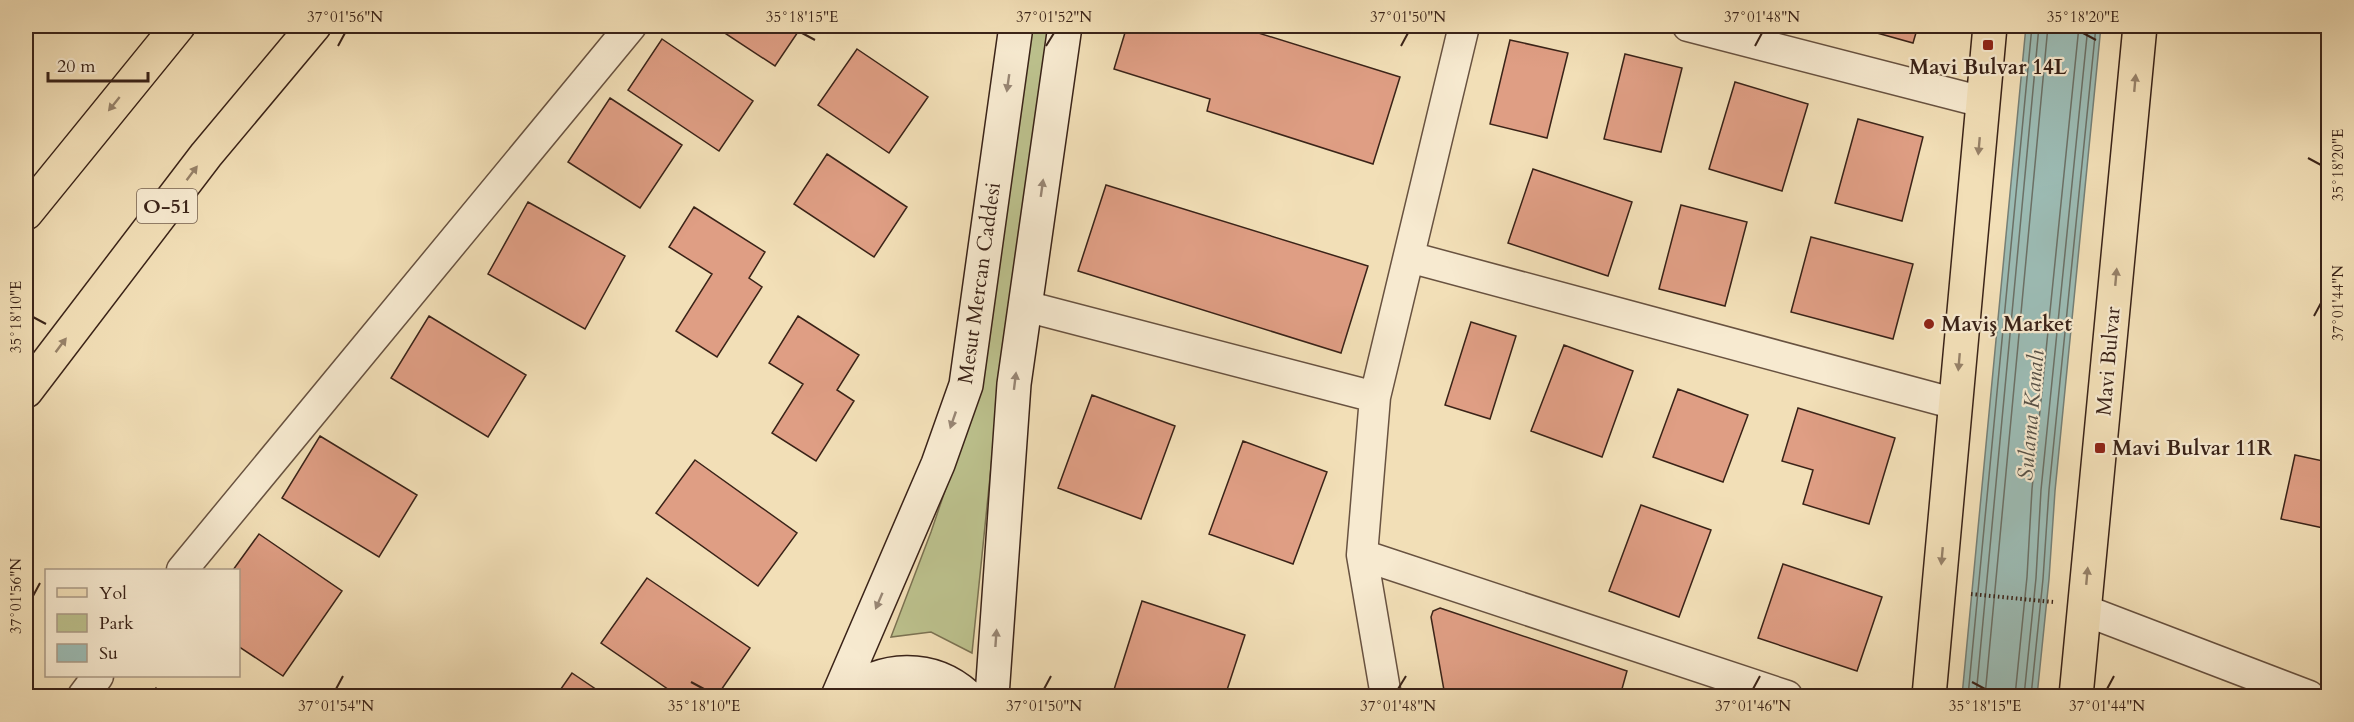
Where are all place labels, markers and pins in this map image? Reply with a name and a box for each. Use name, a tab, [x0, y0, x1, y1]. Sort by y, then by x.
marker: Mavi Bulvar 14L	[1981, 38, 1995, 52]
place label: Mavi Bulvar 14L	[1909, 53, 2068, 82]
place label: Maviş Market	[1941, 310, 2073, 339]
marker: Maviş Market	[1922, 317, 1936, 331]
place label: Mavi Bulvar 11R	[2112, 434, 2273, 463]
marker: Mavi Bulvar 11R	[2093, 441, 2107, 455]

